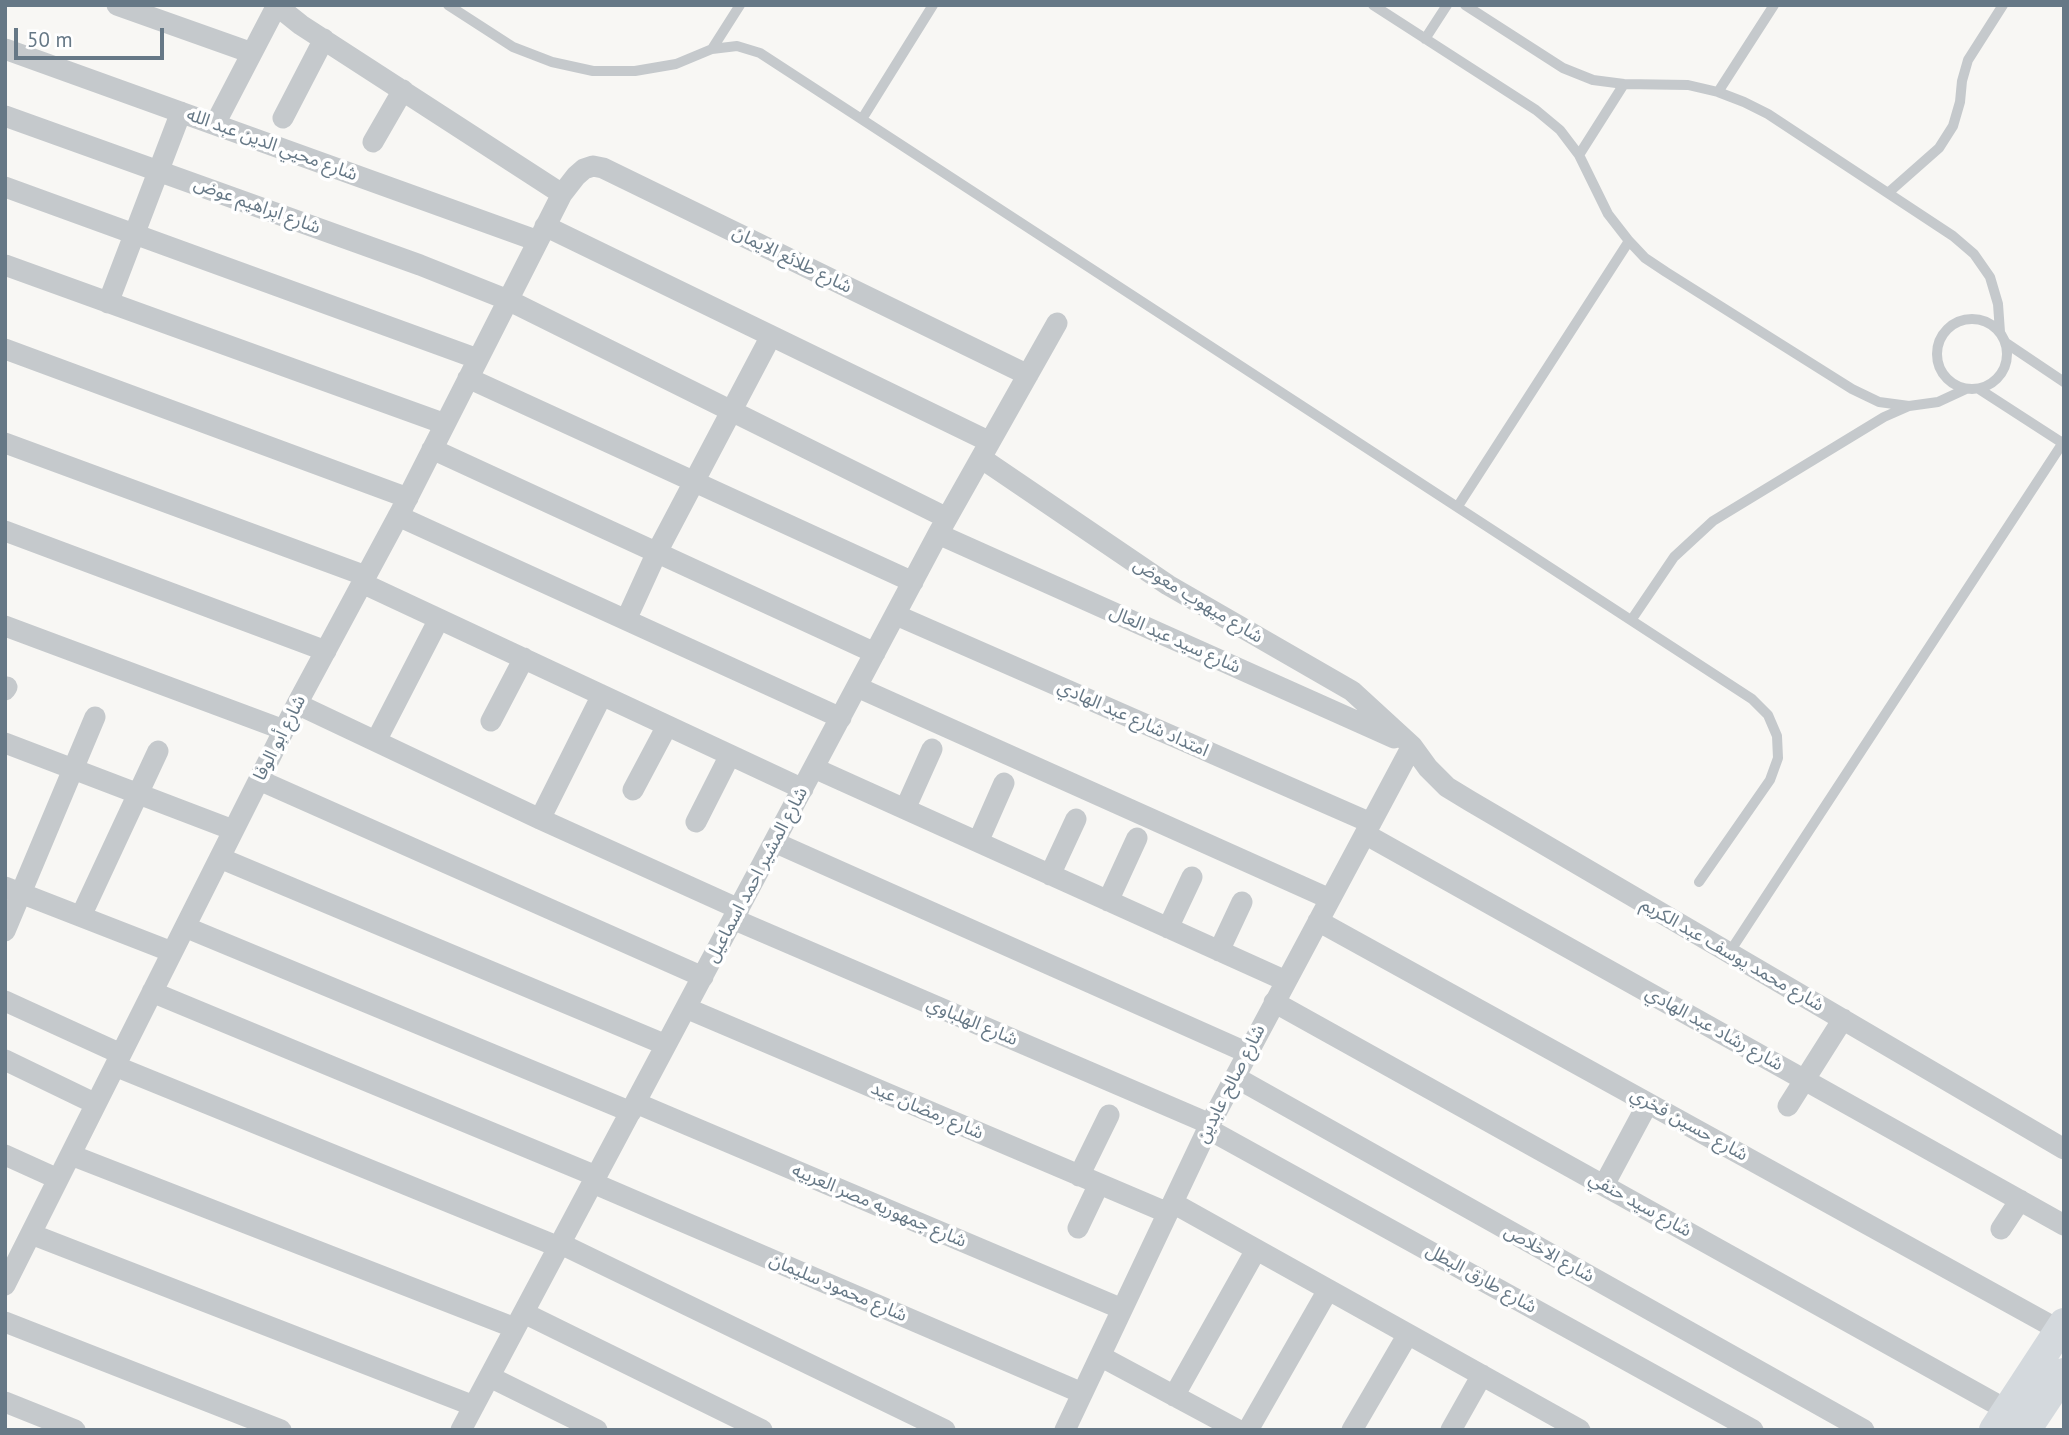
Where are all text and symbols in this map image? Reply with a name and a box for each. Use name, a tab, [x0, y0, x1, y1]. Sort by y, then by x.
scale bar	[18, 14, 168, 58]
text: 50 m	[27, 26, 73, 53]
street label: شارع محيي الدين عبد الله	[184, 104, 360, 186]
street label: شارع ابراهيم عوض	[191, 173, 323, 239]
street label: شارع طلائع الايمان	[729, 222, 855, 298]
street label: شارع ميهوب معوض	[1129, 554, 1267, 648]
street label: شارع سيد عبد العال	[1106, 602, 1244, 678]
street label: امتداد شارع عبد الهادي	[1054, 676, 1212, 762]
street label: شارع أبو الوفا	[249, 692, 311, 784]
street label: شارع المشير احمد اسماعيل	[701, 783, 813, 967]
street label: شارع محمد يوسف عبد الكريم	[1637, 894, 1827, 1016]
street label: شارع رشاد عبد الهادي	[1641, 982, 1787, 1076]
street label: شارع الهلباوي	[923, 993, 1021, 1051]
street label: شارع صالح عابدين	[1192, 1021, 1270, 1147]
street label: شارع رمضان عيد	[868, 1078, 986, 1144]
street label: شارع حسين فخري	[1627, 1084, 1751, 1166]
street label: شارع جمهوريه مصر العربيه	[789, 1159, 969, 1253]
street label: شارع سيد حنفي	[1585, 1168, 1695, 1242]
street label: شارع الاخلاص	[1500, 1220, 1598, 1288]
street label: شارع طارق البطل	[1422, 1240, 1540, 1318]
street label: شارع محمود سليمان	[766, 1249, 910, 1327]

